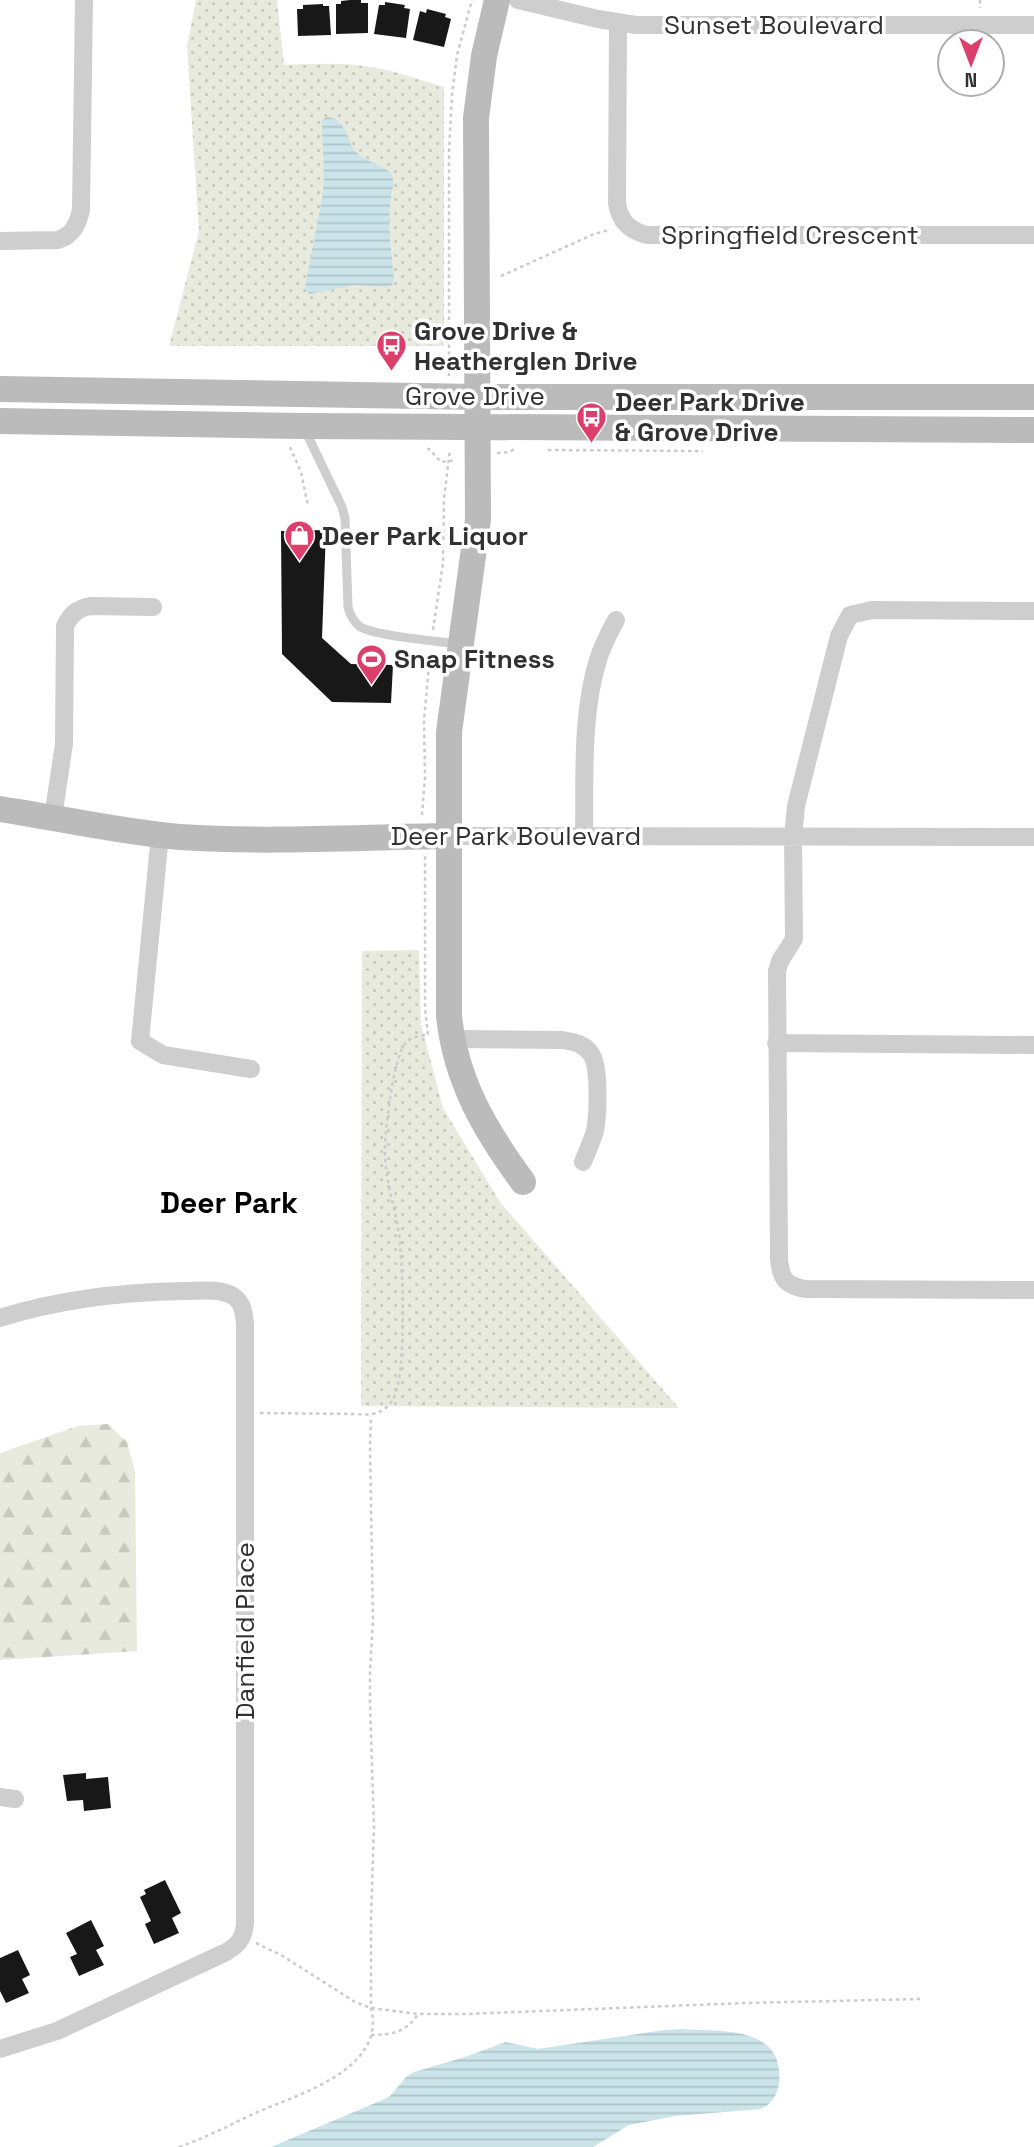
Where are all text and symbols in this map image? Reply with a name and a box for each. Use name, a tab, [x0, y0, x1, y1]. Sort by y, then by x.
street label: Sunset Boulevard	[664, 8, 884, 42]
north arrow	[936, 28, 1006, 98]
text: N	[965, 67, 977, 92]
street label: Springfield Crescent	[661, 218, 919, 252]
place label: Grove Drive & Heatherglen Drive	[414, 314, 637, 378]
bus stop icon: Grove Drive & Heatherglen Drive	[374, 329, 408, 373]
street label: Grove Drive	[405, 379, 545, 413]
place label: Deer Park Drive & Grove Drive	[615, 385, 805, 449]
bus stop icon: Deer Park Drive & Grove Drive	[575, 400, 609, 444]
shop icon: Deer Park Liquor	[282, 519, 316, 563]
place label: Deer Park Liquor	[322, 519, 528, 553]
sports icon: Snap Fitness	[354, 642, 388, 686]
place label: Snap Fitness	[394, 642, 555, 676]
street label: Deer Park Boulevard	[391, 819, 641, 853]
district label: Deer Park	[160, 1183, 298, 1222]
street label: Danfield Place	[228, 1542, 262, 1720]

